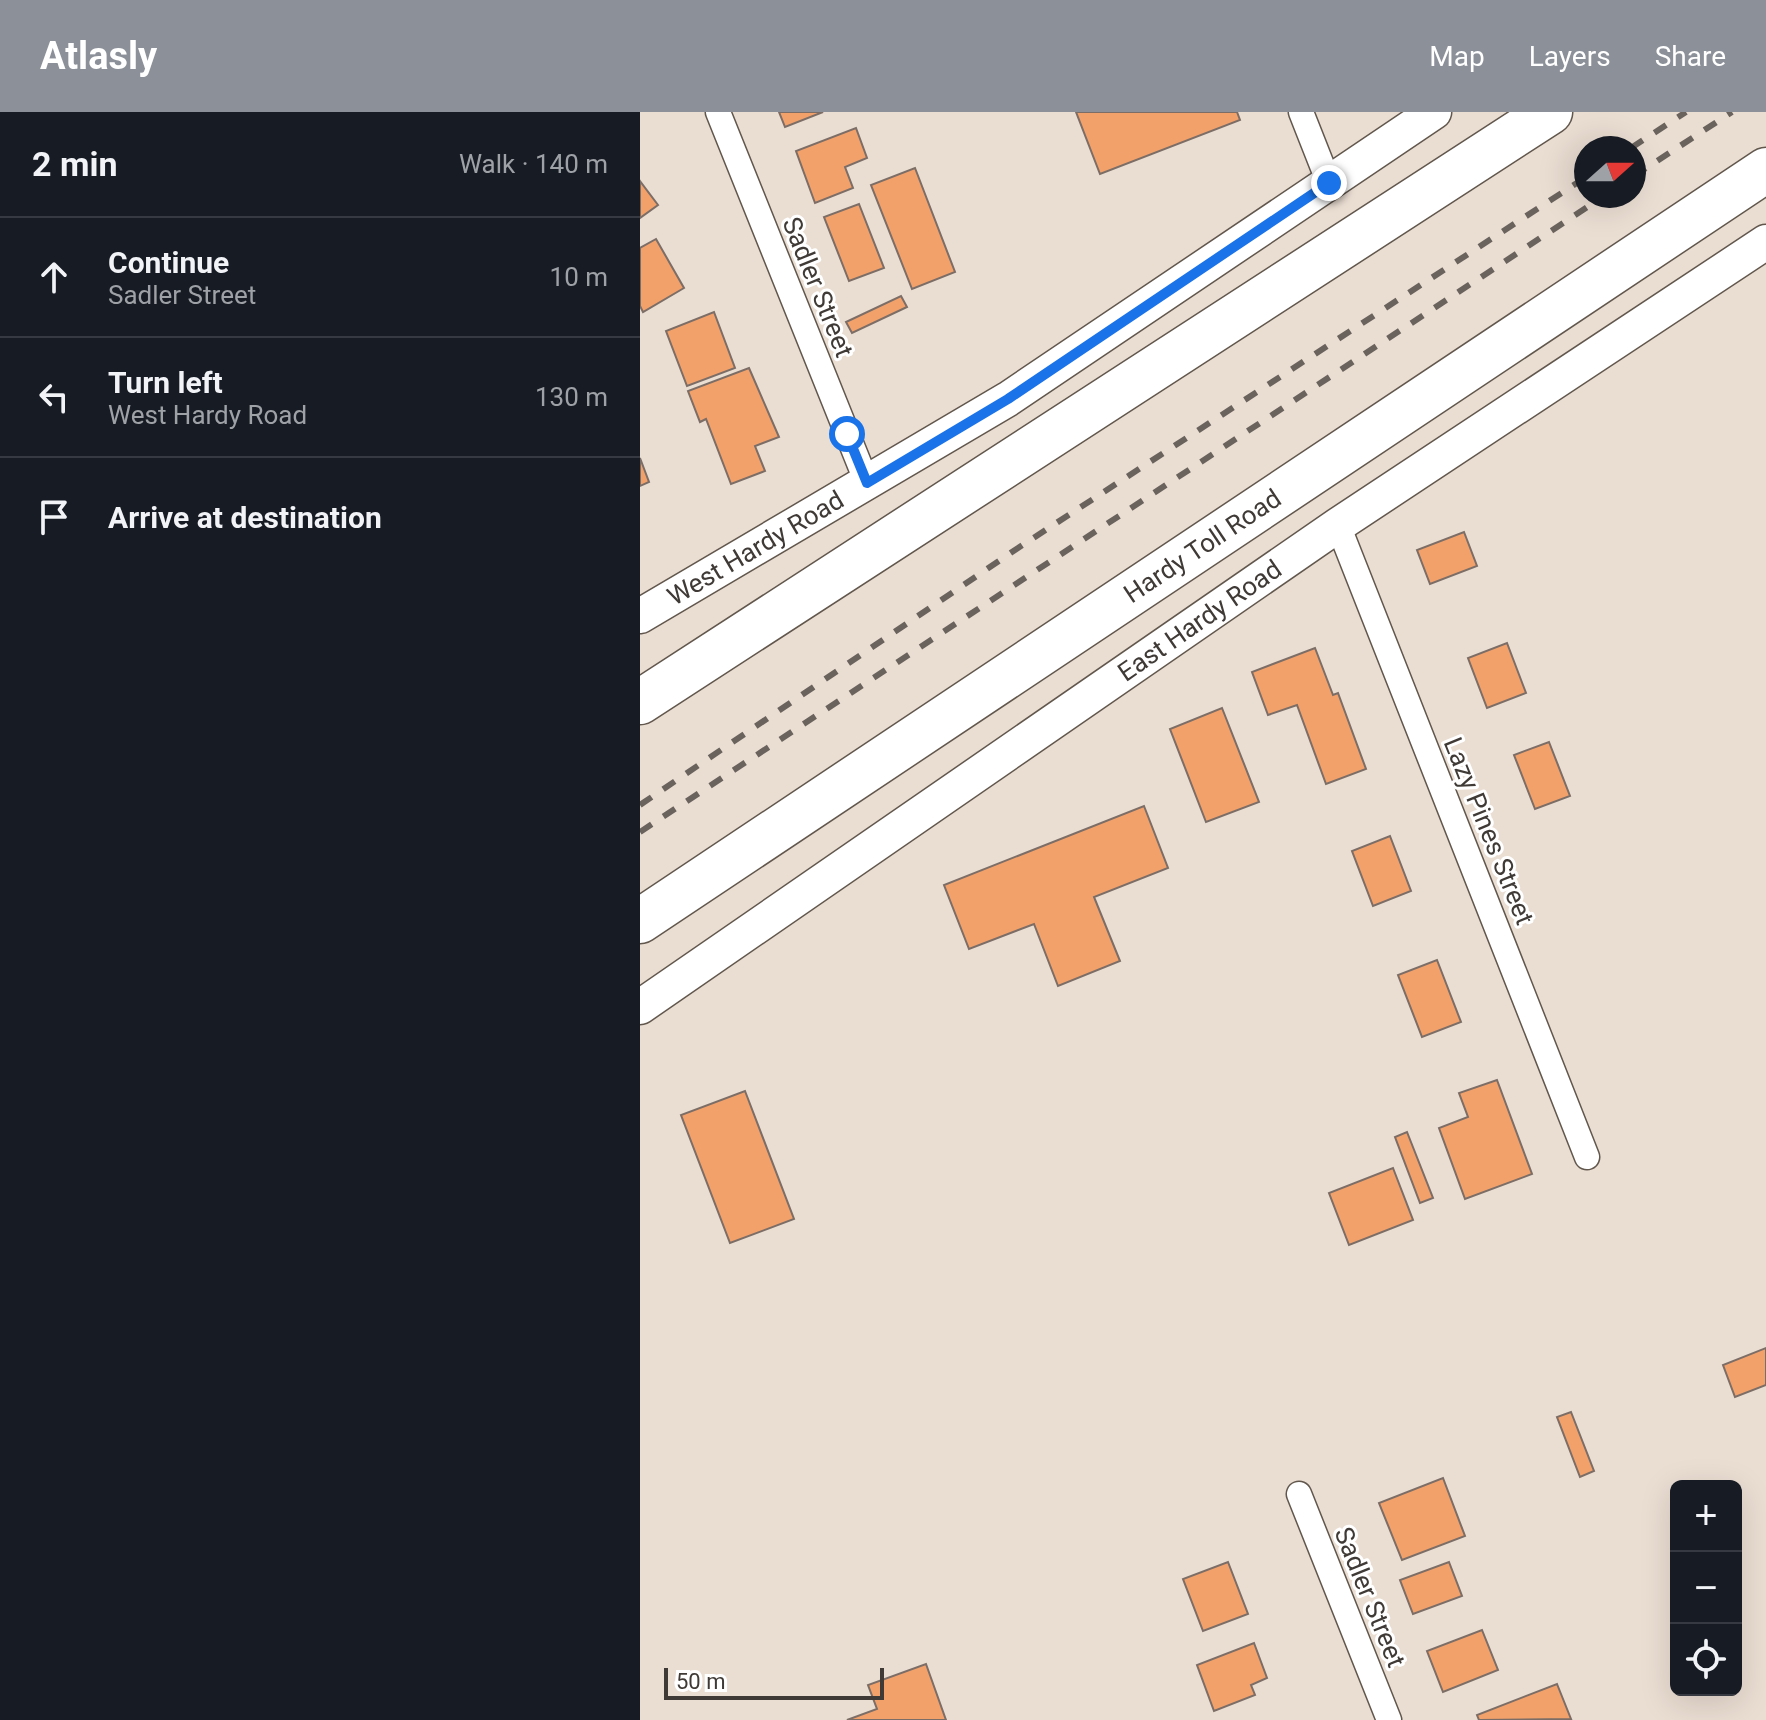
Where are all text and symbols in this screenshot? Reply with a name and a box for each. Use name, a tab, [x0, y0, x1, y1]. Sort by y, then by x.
text: Atlasly	[40, 34, 157, 78]
text: Map	[1429, 40, 1485, 73]
text: Layers	[1529, 40, 1611, 73]
text: Share	[1655, 40, 1726, 73]
north arrow	[1574, 136, 1646, 208]
text: 2 min	[32, 144, 117, 184]
text: Walk · 140 m	[459, 149, 608, 179]
route end	[1311, 165, 1347, 201]
street label: Sadler Street	[776, 213, 860, 361]
text: Continue	[108, 245, 229, 280]
icon: ahead	[32, 255, 76, 299]
text: 10 m	[550, 262, 608, 292]
text: Sadler Street	[108, 280, 256, 310]
text: Turn left	[108, 365, 223, 400]
icon: left	[32, 375, 76, 419]
text: 130 m	[535, 382, 608, 412]
text: West Hardy Road	[108, 400, 307, 430]
route start	[829, 416, 865, 452]
street label: Hardy Toll Road	[1118, 483, 1286, 609]
street label: West Hardy Road	[662, 484, 849, 611]
icon: arrive	[32, 495, 76, 539]
text: Arrive at destination	[108, 500, 382, 535]
street label: East Hardy Road	[1112, 554, 1287, 687]
street label: Lazy Pines Street	[1438, 733, 1540, 929]
map controls	[1670, 1480, 1742, 1696]
button: +	[1670, 1480, 1742, 1552]
street label: Sadler Street	[1328, 1523, 1412, 1671]
button: −	[1670, 1552, 1742, 1624]
button: locate	[1670, 1624, 1742, 1696]
scale bar	[664, 1664, 884, 1700]
text: 50 m	[676, 1669, 725, 1694]

